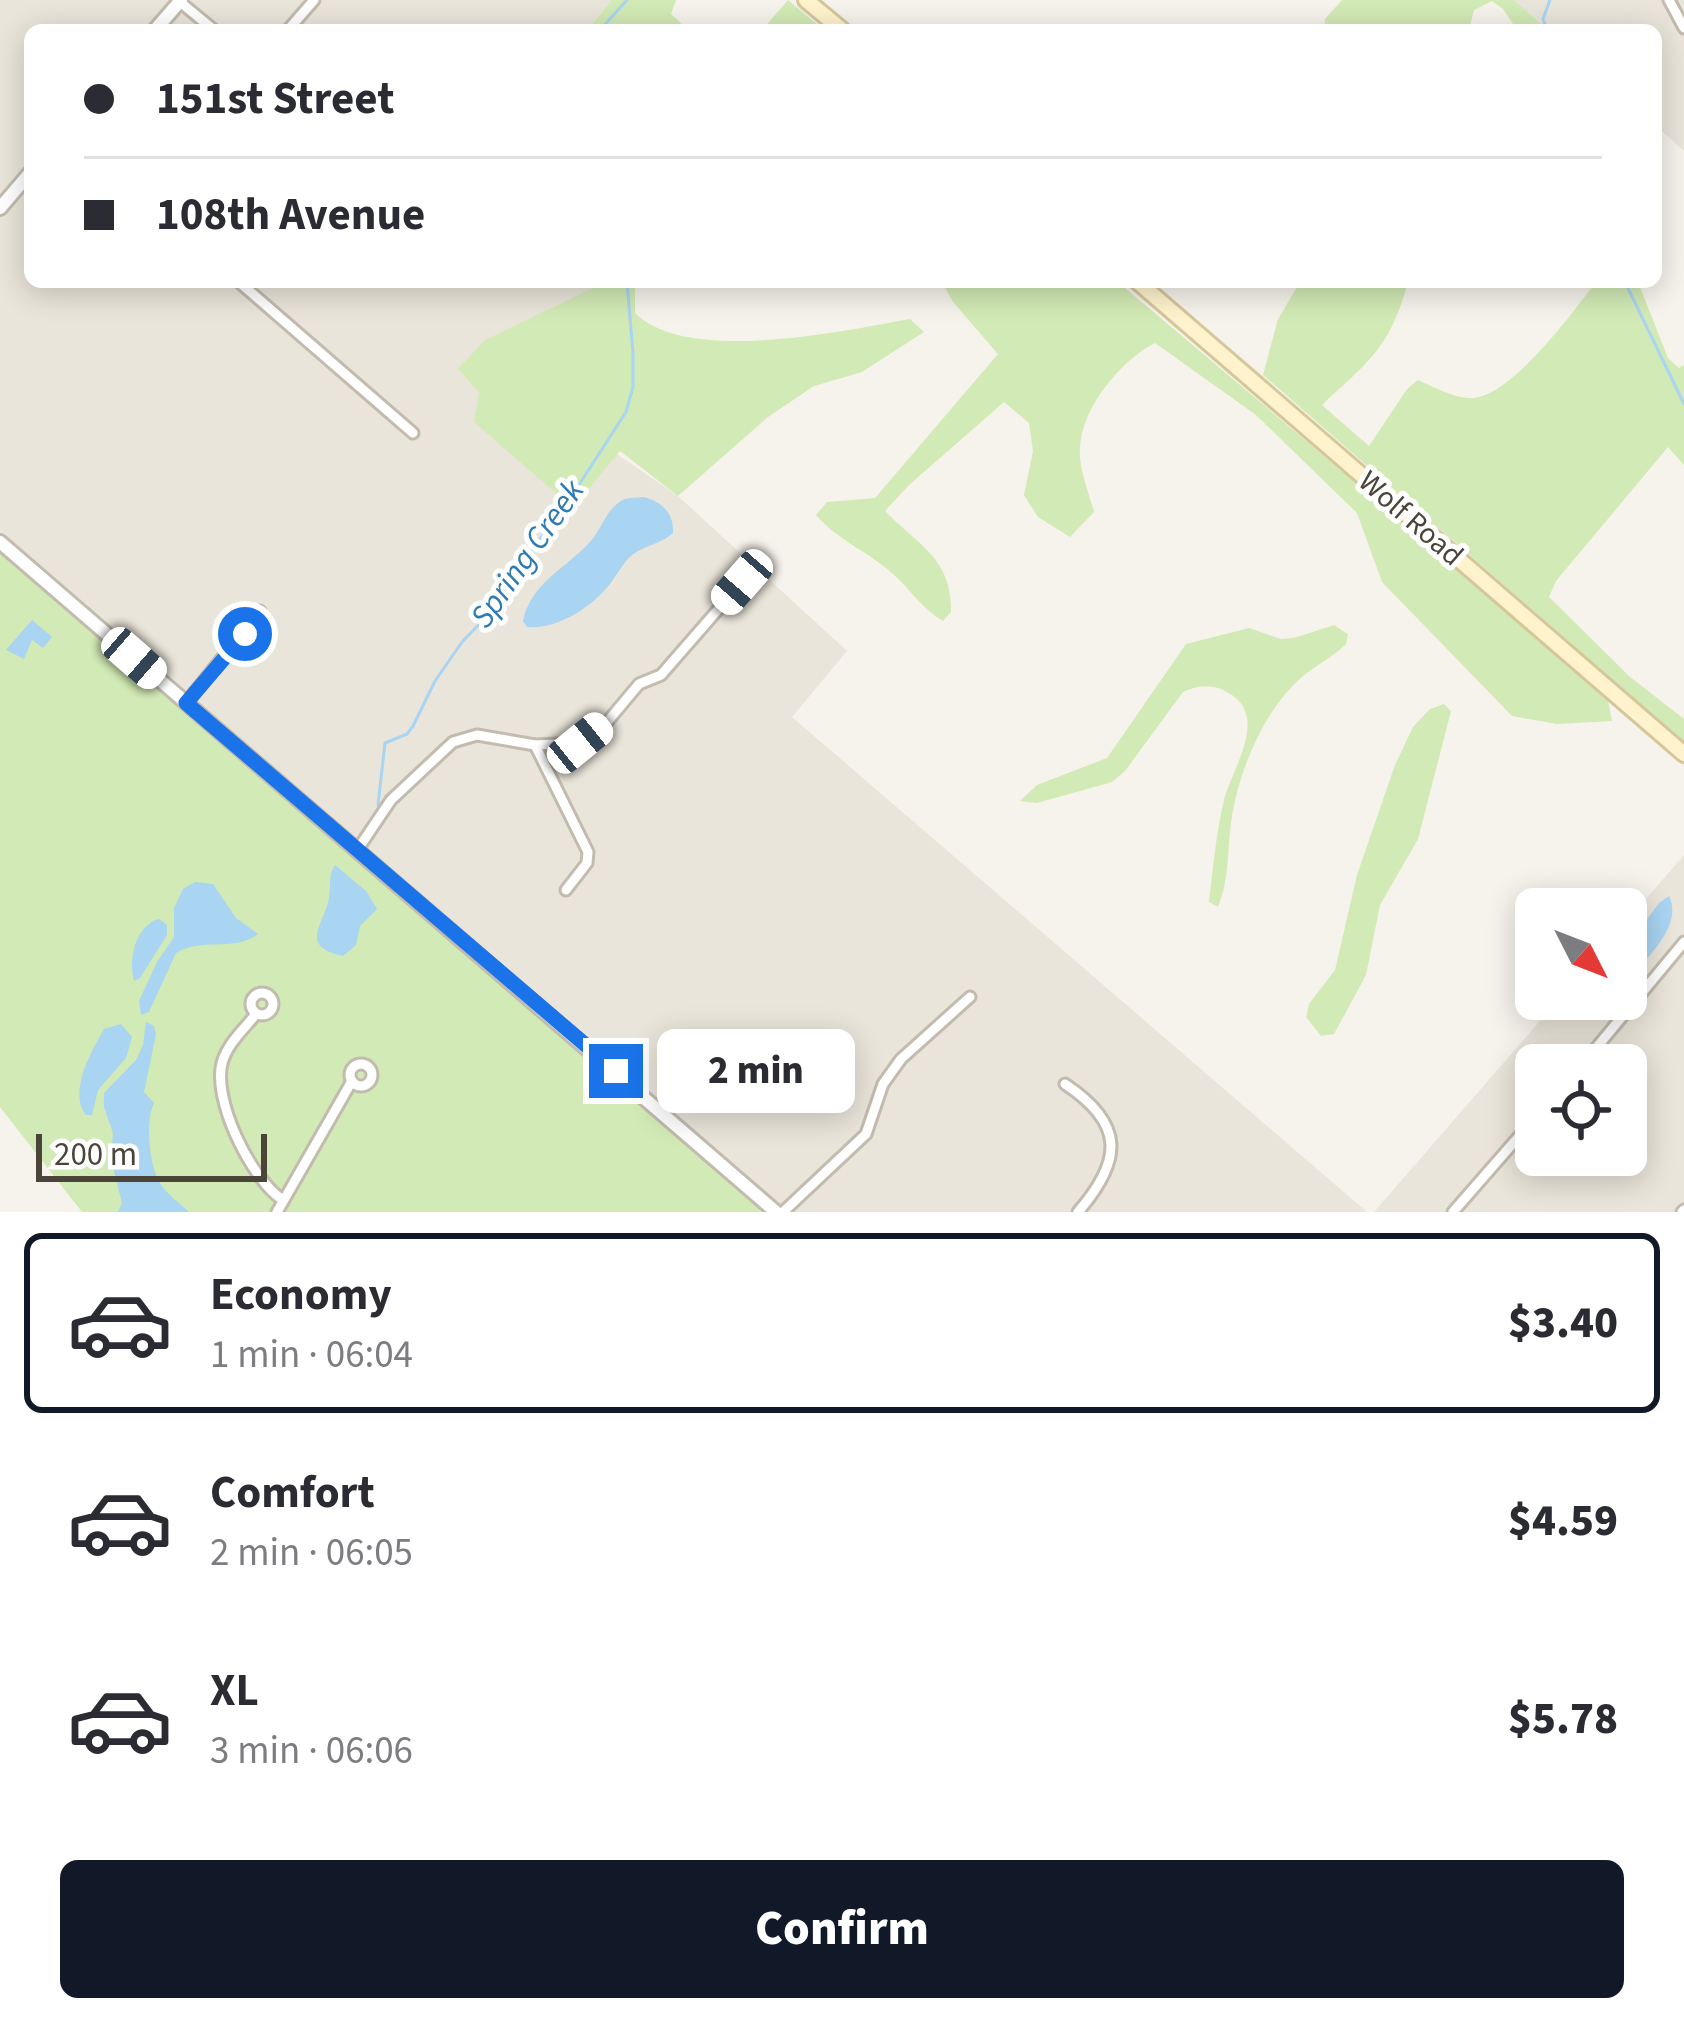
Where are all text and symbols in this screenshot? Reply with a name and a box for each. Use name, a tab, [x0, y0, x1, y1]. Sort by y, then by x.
text: 151st Street	[156, 67, 394, 131]
text: 108th Avenue	[156, 183, 425, 247]
street label: Wolf Road	[1349, 461, 1473, 576]
water label: Spring Creek	[459, 469, 596, 638]
car	[705, 543, 779, 621]
route start	[218, 607, 272, 661]
car	[95, 621, 173, 695]
car	[541, 706, 619, 780]
north arrow	[1515, 888, 1647, 1020]
map controls	[1515, 888, 1647, 1176]
callout: 2 min	[658, 1029, 856, 1113]
text: 2 min	[708, 1043, 804, 1099]
route end	[589, 1044, 643, 1098]
button: locate	[1515, 1044, 1647, 1176]
scale bar	[36, 1128, 267, 1181]
text: 200 m	[54, 1131, 137, 1178]
text: Economy	[210, 1263, 392, 1327]
icon: car	[66, 1269, 174, 1377]
text: $3.40	[1508, 1291, 1618, 1355]
text: 1 min · 06:04	[210, 1327, 413, 1383]
text: Comfort	[210, 1461, 375, 1525]
icon: car	[66, 1467, 174, 1575]
text: $4.59	[1508, 1489, 1618, 1553]
text: 2 min · 06:05	[210, 1525, 413, 1581]
text: XL	[210, 1659, 259, 1723]
icon: car	[66, 1665, 174, 1773]
text: $5.78	[1508, 1687, 1618, 1751]
text: 3 min · 06:06	[210, 1723, 413, 1779]
button: Confirm	[60, 1860, 1624, 1998]

